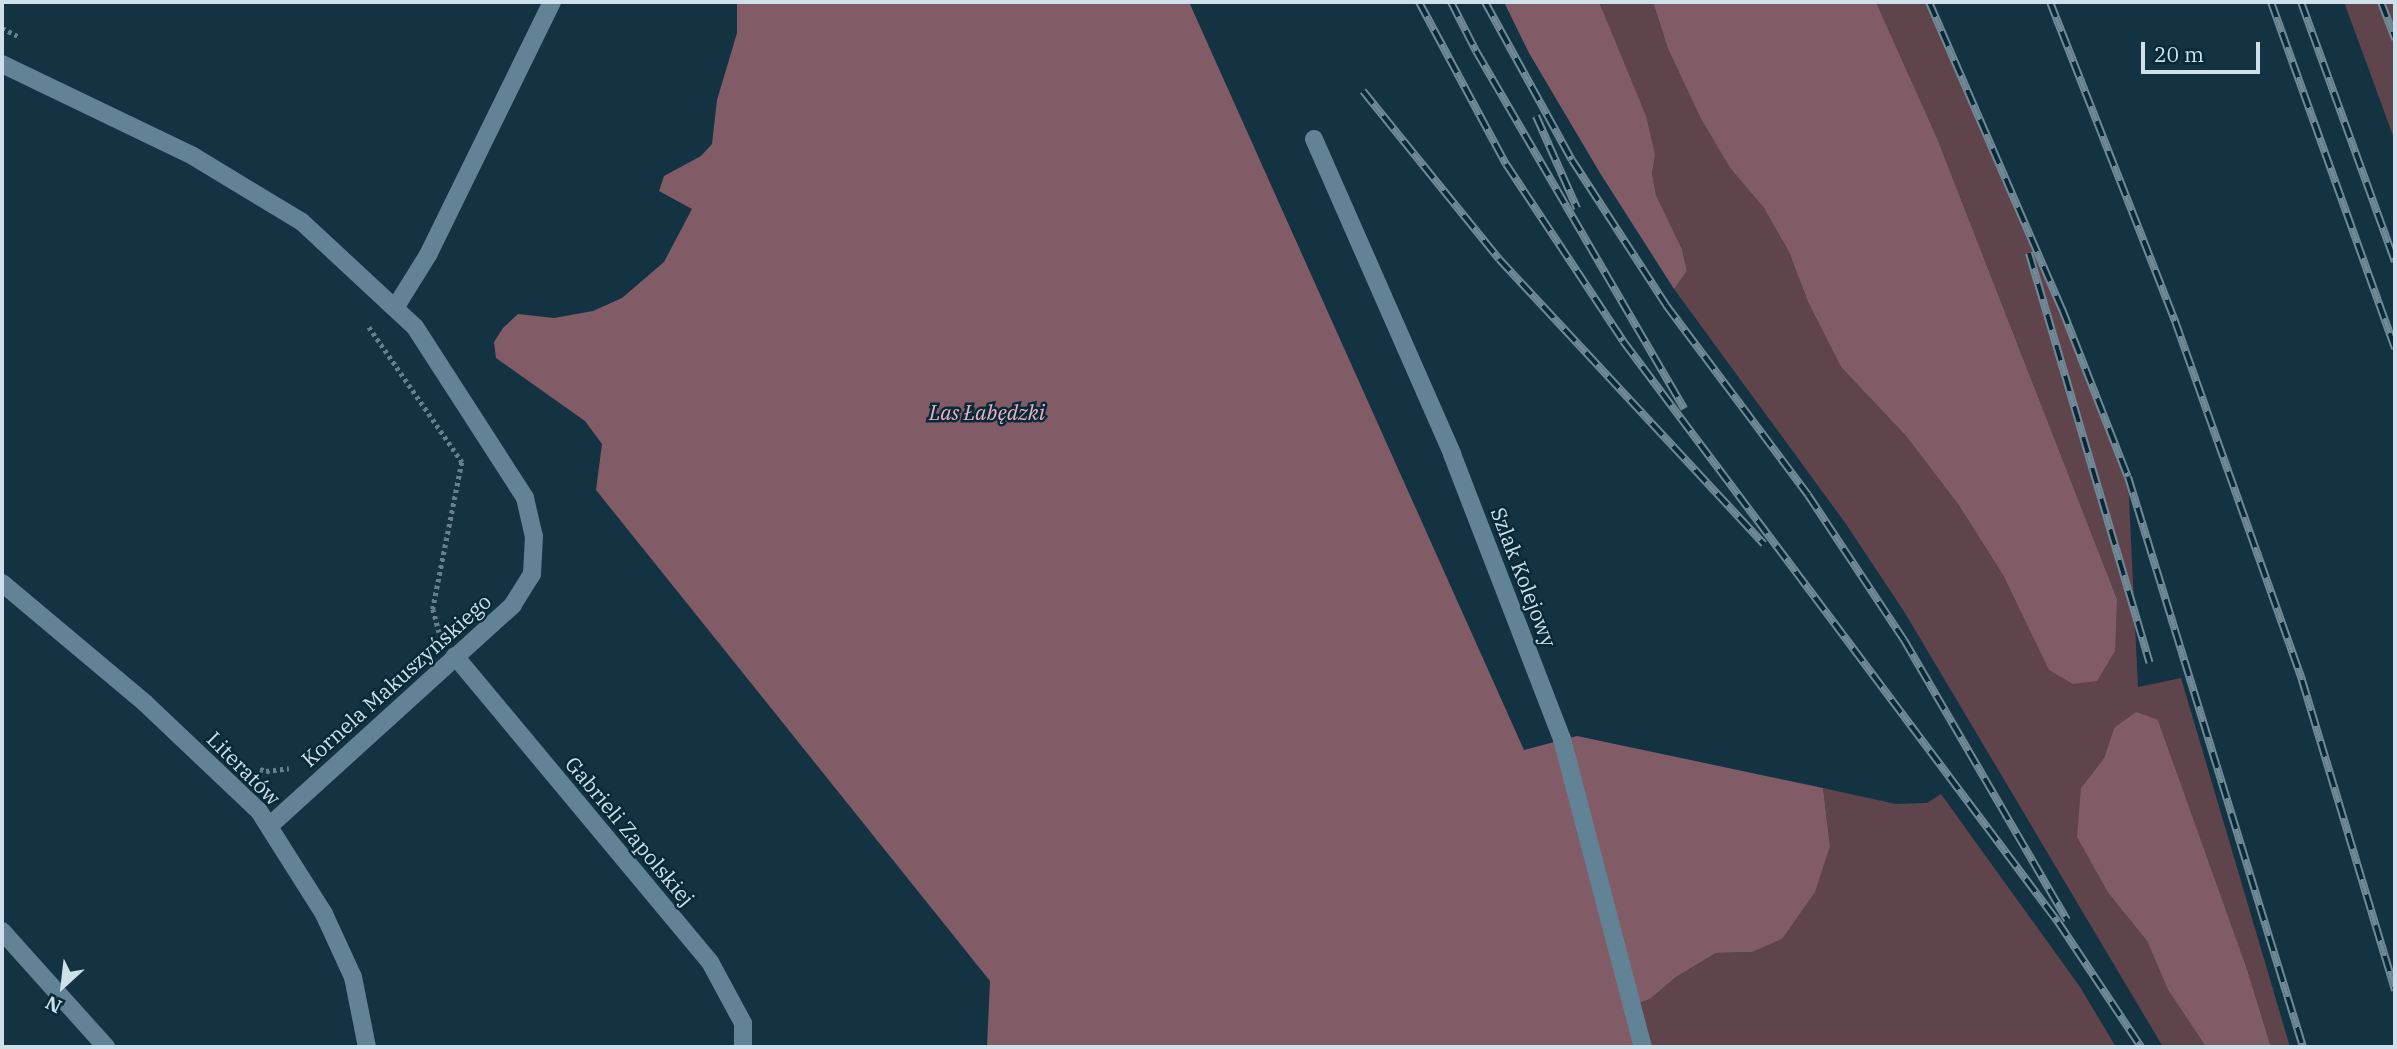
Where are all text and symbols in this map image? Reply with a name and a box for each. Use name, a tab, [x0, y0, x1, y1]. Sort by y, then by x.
scale bar	[2145, 28, 2264, 72]
text: 20 m	[2154, 40, 2204, 68]
park label: Las Łabędzki	[929, 399, 1045, 425]
street label: Szlak Kolejowy	[1486, 504, 1562, 650]
street label: Kornela Makuszyńskiego	[296, 588, 496, 772]
street label: Literatów	[202, 726, 286, 810]
street label: Gabrieli Zapolskiej	[560, 751, 700, 911]
north arrow	[28, 951, 98, 1021]
text: N	[41, 991, 66, 1019]

